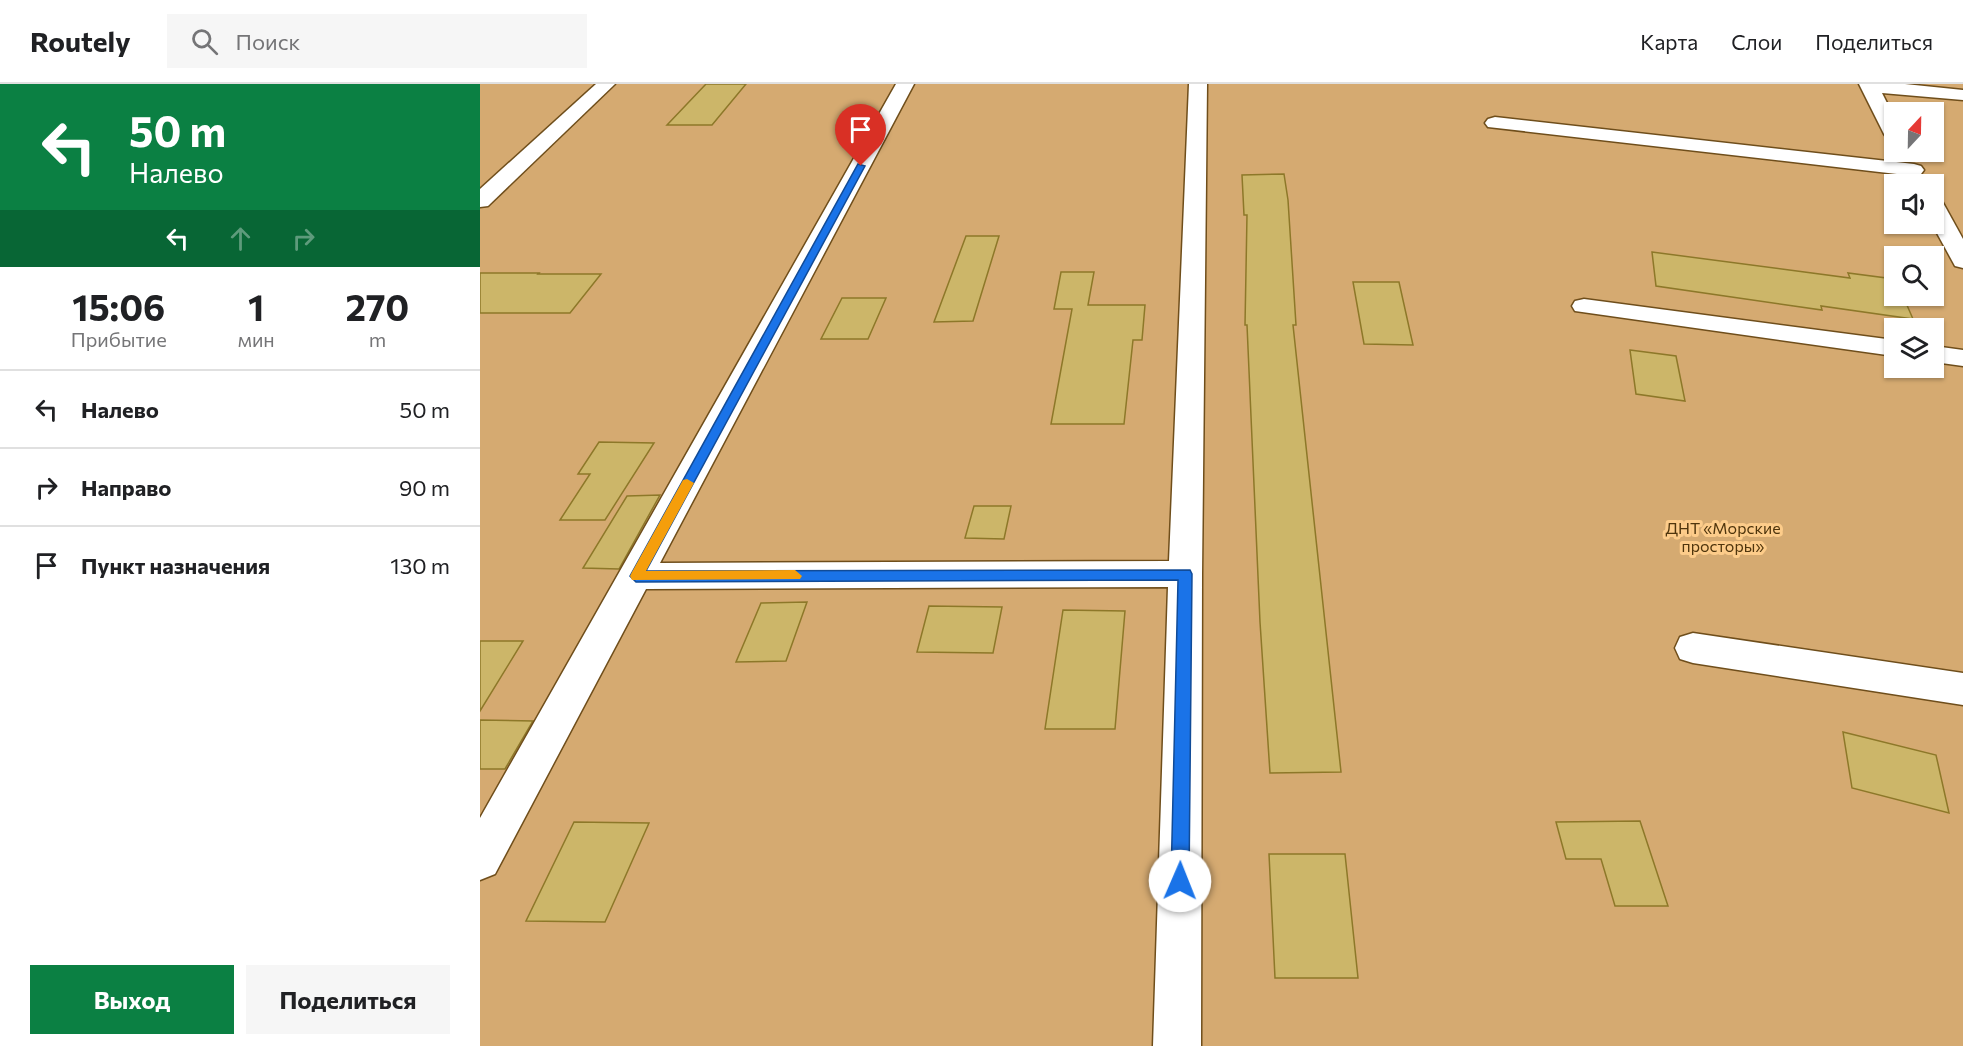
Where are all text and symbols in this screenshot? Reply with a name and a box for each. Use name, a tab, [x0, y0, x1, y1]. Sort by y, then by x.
search box	[167, 14, 587, 68]
text: Routely	[30, 24, 131, 58]
icon: search	[188, 25, 221, 58]
text: Поиск	[236, 28, 300, 55]
text: Карта	[1640, 29, 1698, 54]
text: Слои	[1731, 29, 1782, 54]
text: Поделиться	[1815, 29, 1933, 54]
north arrow	[1884, 102, 1944, 162]
map controls	[1884, 102, 1944, 378]
text: 50 m	[129, 104, 226, 156]
pin	[835, 104, 886, 166]
icon: left	[30, 108, 108, 186]
icon: arrive	[844, 113, 877, 146]
text: Налево	[129, 156, 224, 189]
button: sound	[1884, 174, 1944, 234]
icon: left	[161, 222, 194, 255]
icon: ahead	[224, 222, 257, 255]
icon: right	[287, 222, 320, 255]
button: search	[1884, 246, 1944, 306]
text: 15:06	[72, 284, 165, 328]
text: 1	[248, 284, 264, 328]
text: 270	[346, 284, 409, 328]
button: layers	[1884, 318, 1944, 378]
text: Прибытие	[71, 327, 167, 351]
text: мин	[238, 327, 275, 351]
text: m	[369, 327, 386, 351]
icon: left	[30, 393, 63, 426]
text: Налево	[81, 396, 159, 423]
text: 50 m	[400, 396, 450, 423]
icon: right	[30, 471, 63, 504]
text: Направо	[81, 474, 171, 501]
text: 90 m	[399, 474, 450, 501]
park label: ДНТ «Морские просторы»	[1665, 518, 1781, 555]
icon: arrive	[30, 549, 63, 582]
text: Пункт назначения	[81, 552, 270, 579]
text: 130 m	[390, 552, 450, 579]
position arrow	[1148, 849, 1212, 913]
button: Выход	[30, 965, 234, 1034]
button: Поделиться	[246, 965, 450, 1034]

